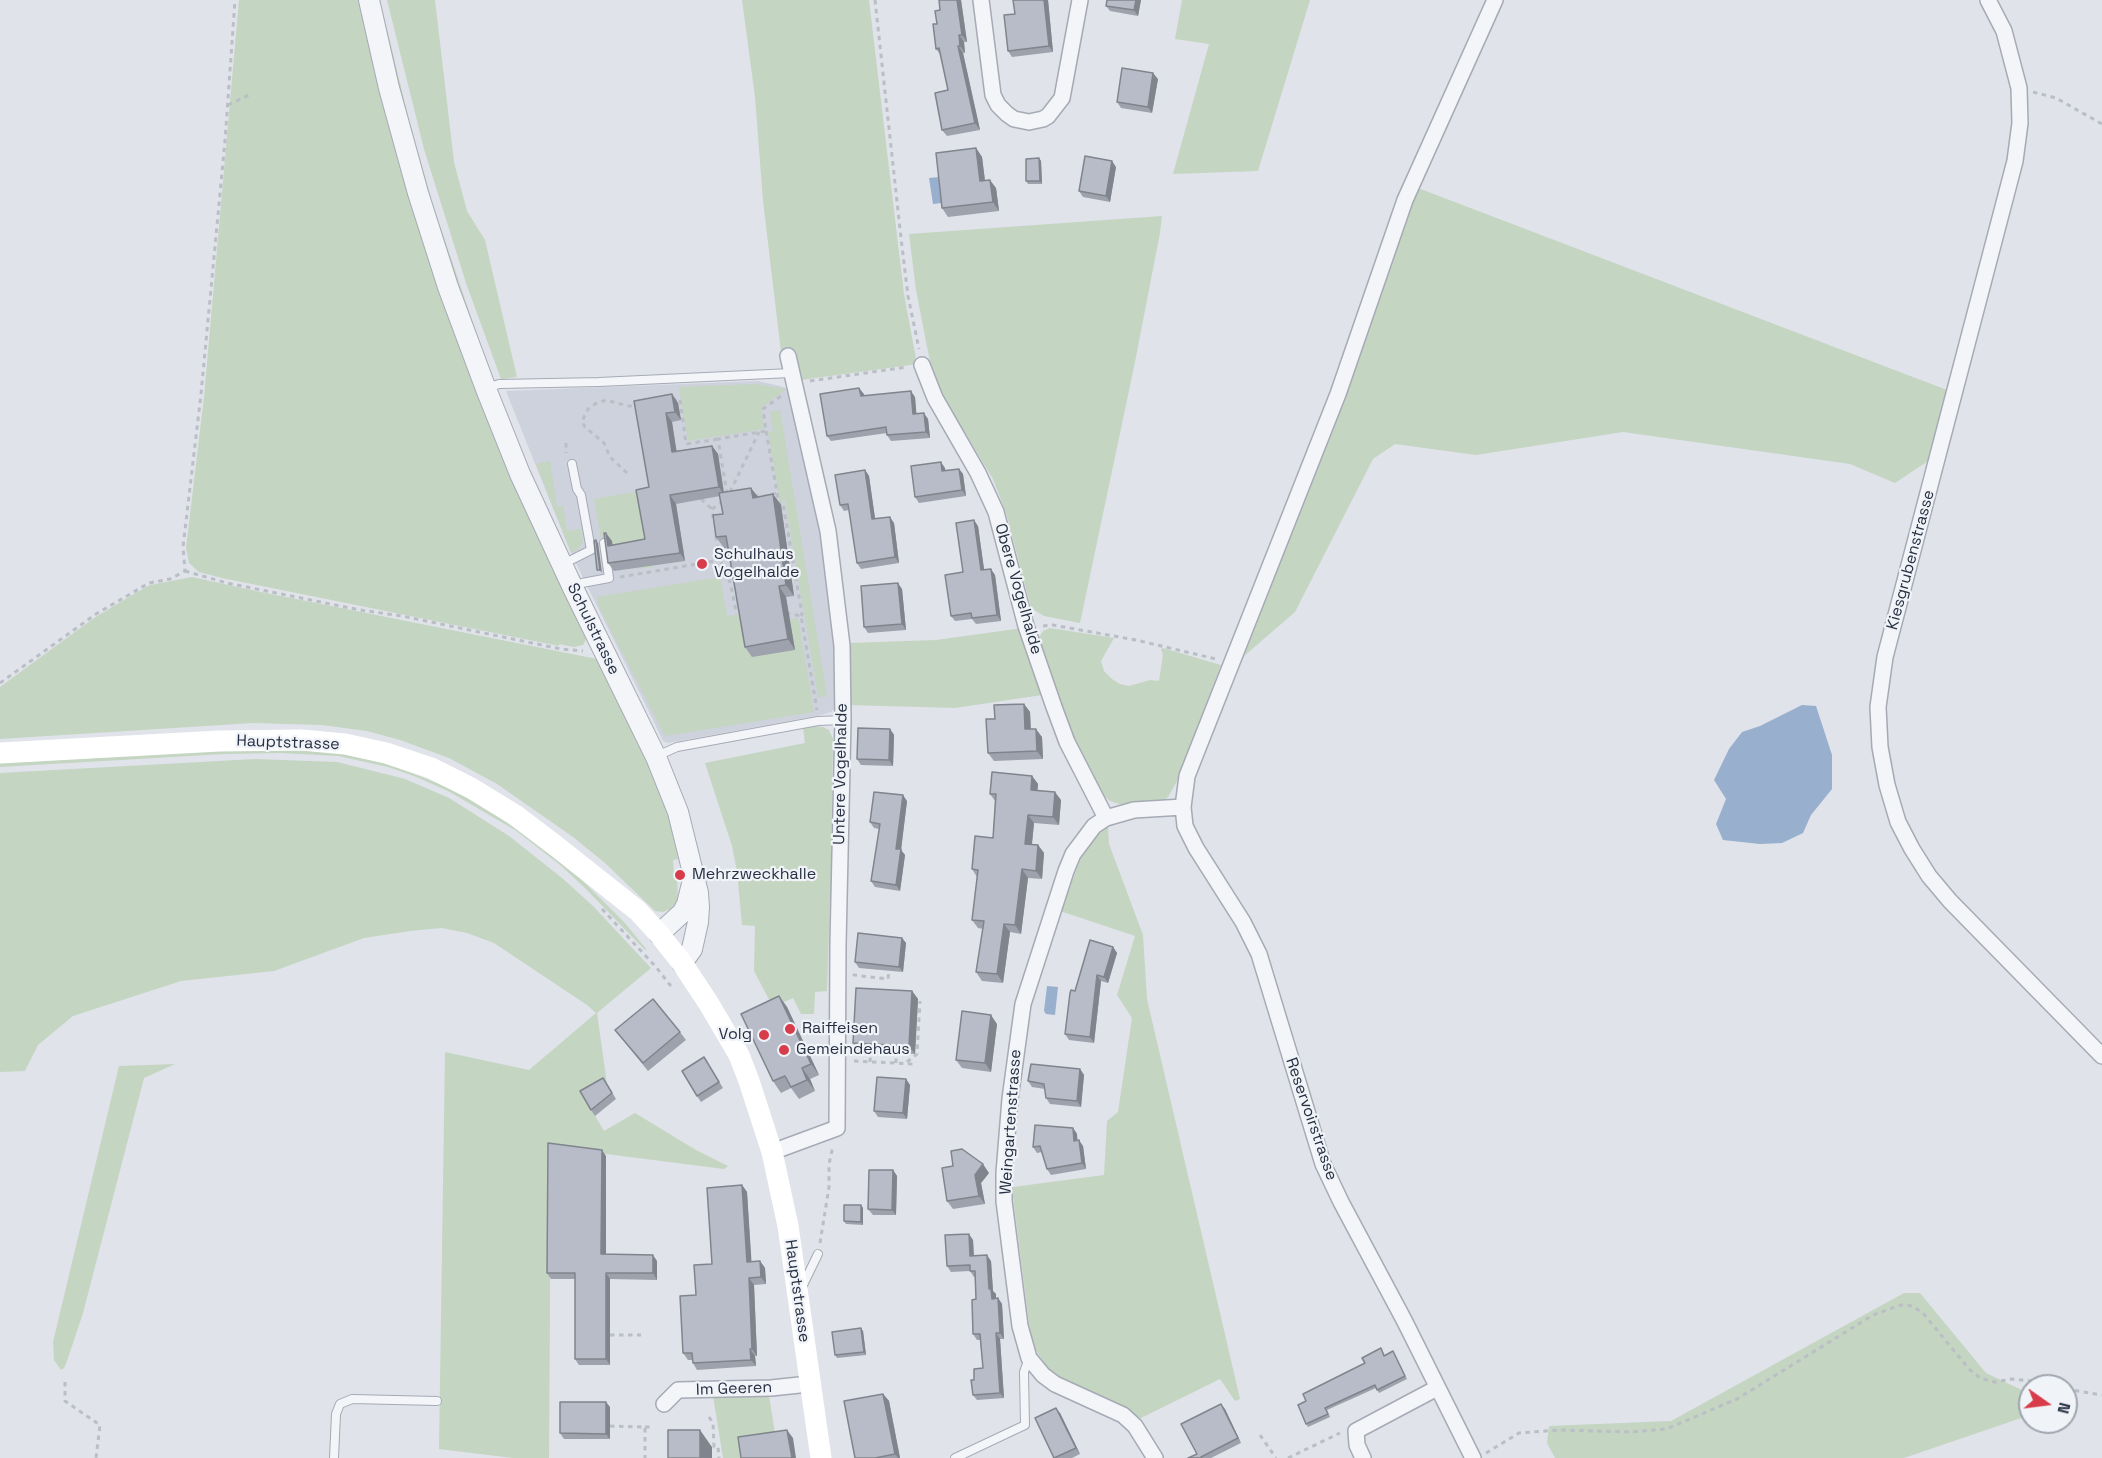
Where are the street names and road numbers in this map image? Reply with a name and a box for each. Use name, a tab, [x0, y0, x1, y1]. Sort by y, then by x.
street label: Kiesgrubenstrasse	[1883, 488, 1939, 632]
street label: Obere Vogelhalde	[990, 521, 1046, 657]
street label: Schulstrasse	[563, 580, 623, 678]
street label: Untere Vogelhalde	[830, 703, 852, 845]
street label: Hauptstrasse	[236, 732, 340, 754]
street label: Weingartenstrasse	[996, 1049, 1026, 1195]
street label: Reservoirstrasse	[1281, 1055, 1341, 1183]
street label: Hauptstrasse	[780, 1238, 814, 1344]
street label: Im Geeren	[696, 1378, 772, 1400]

